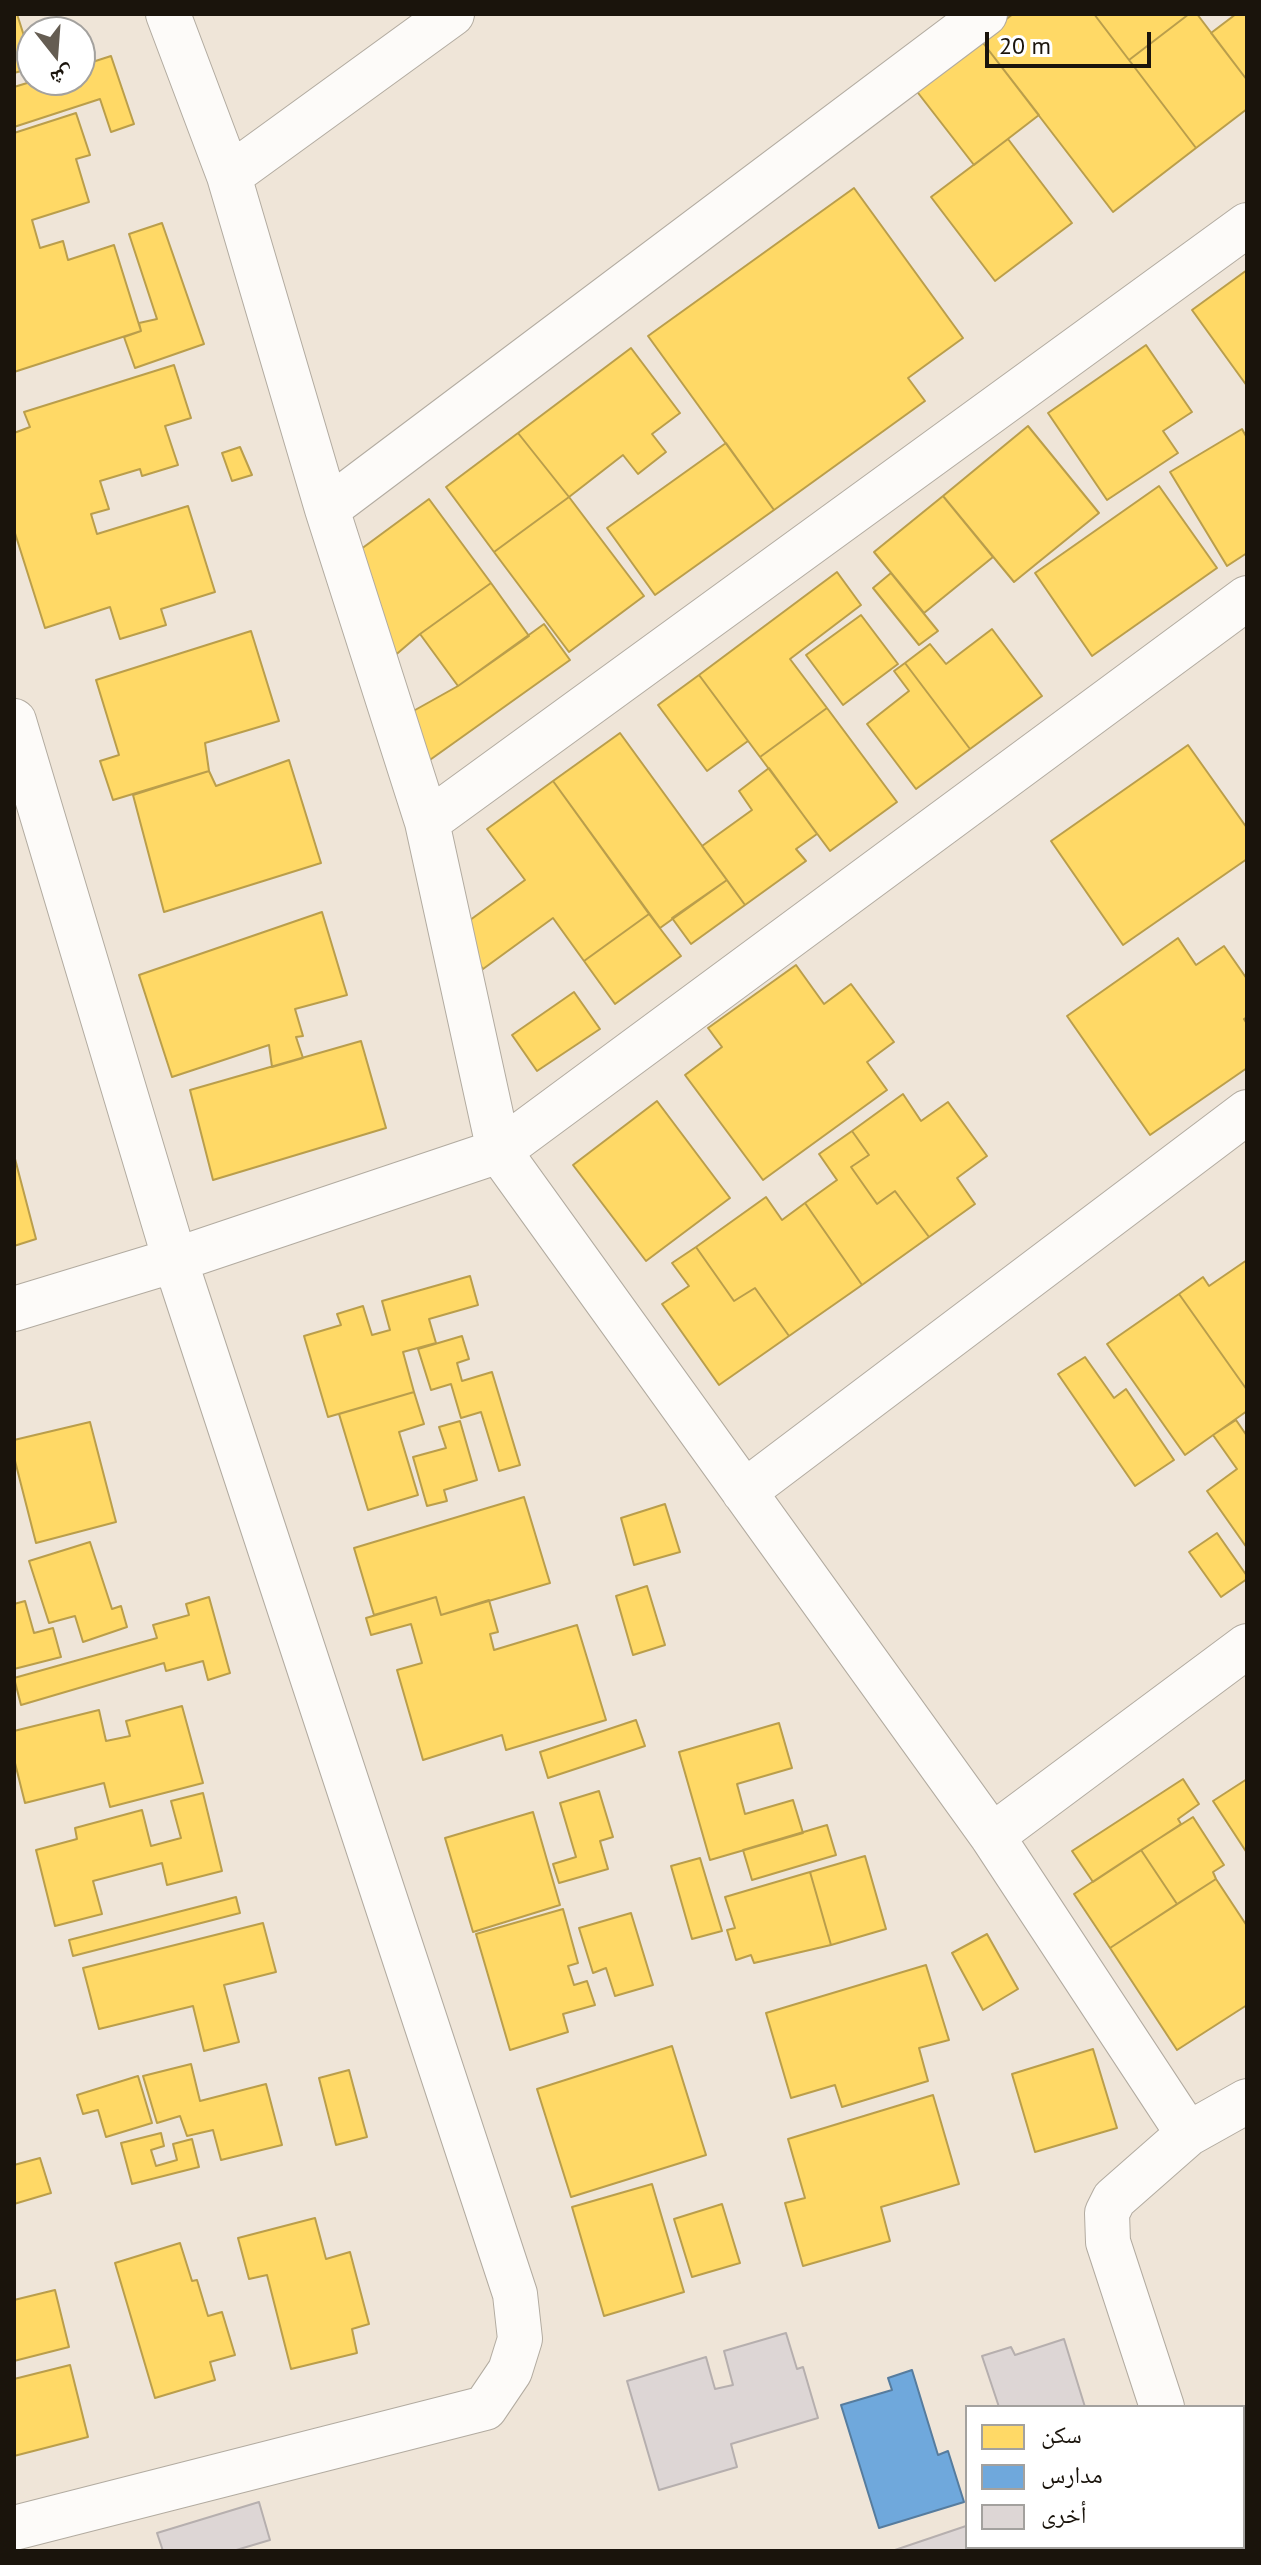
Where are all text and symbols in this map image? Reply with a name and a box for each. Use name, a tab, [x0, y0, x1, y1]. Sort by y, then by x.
north arrow	[16, 16, 96, 96]
scale bar	[989, 16, 1155, 66]
text: 20 m	[999, 30, 1051, 61]
text: ش	[47, 60, 78, 94]
legend	[965, 2405, 1245, 2549]
text: سكن	[1041, 2419, 1082, 2450]
text: مدارس	[1041, 2459, 1103, 2490]
text: أخرى	[1041, 2499, 1087, 2530]

